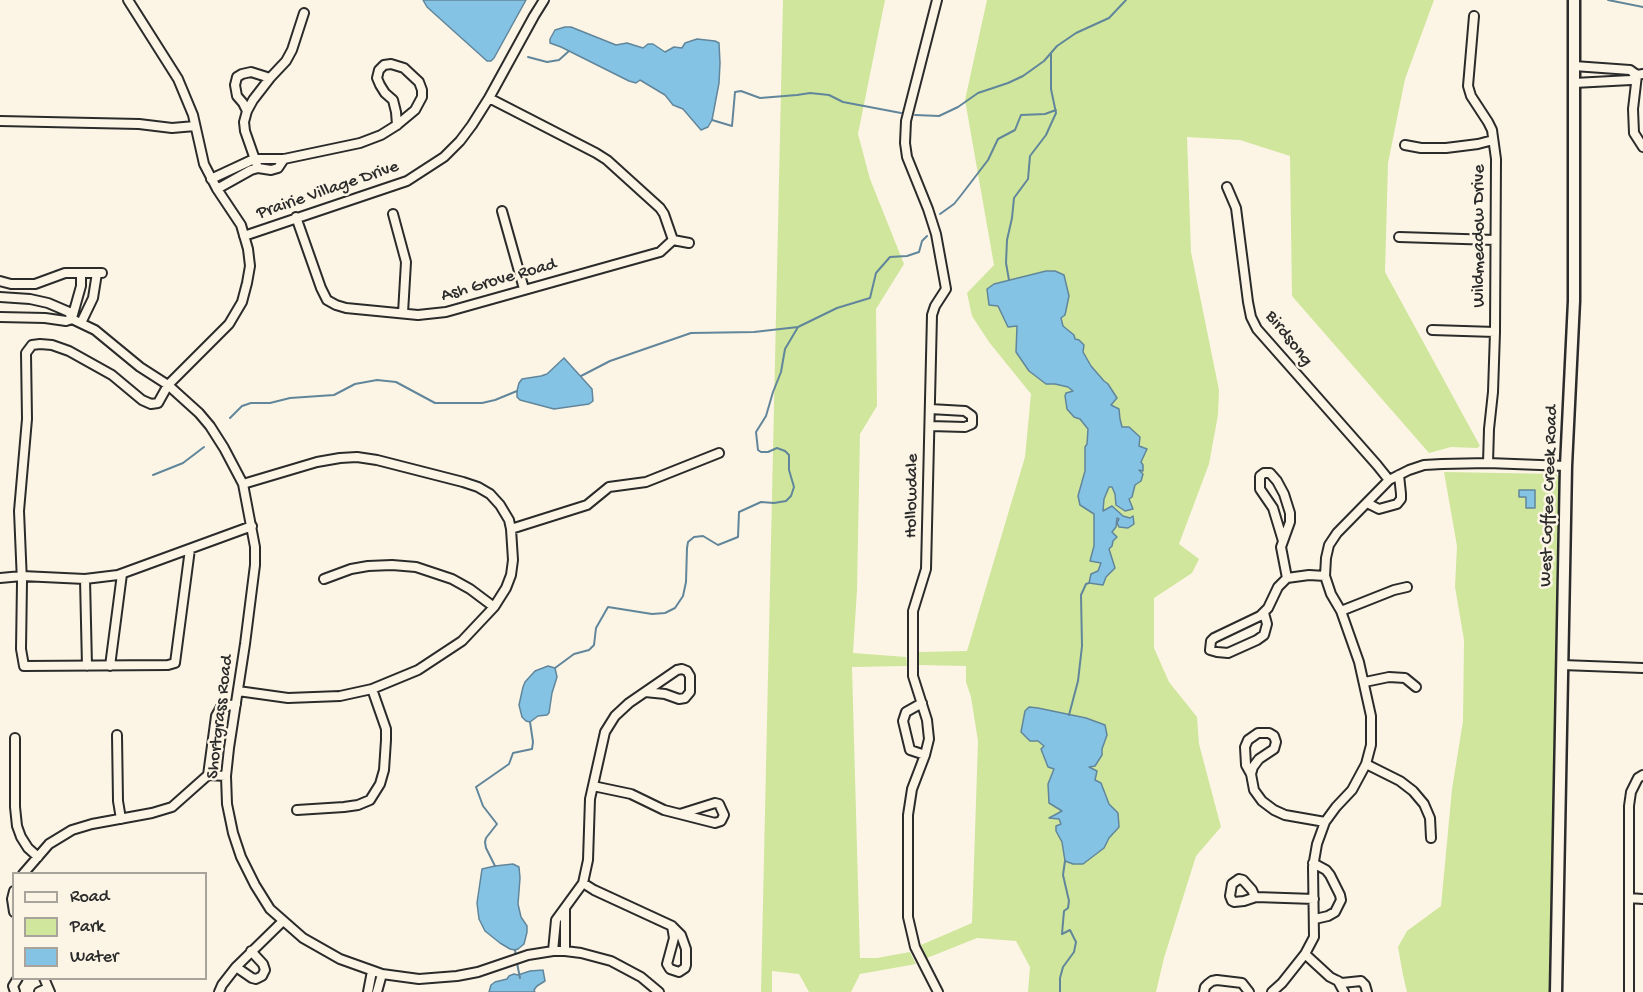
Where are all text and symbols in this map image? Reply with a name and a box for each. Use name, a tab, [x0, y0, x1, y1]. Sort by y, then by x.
street label: Prairie Village Drive	[254, 157, 402, 225]
street label: Wildmeadow Drive	[1469, 164, 1491, 308]
street label: Ash Grove Road	[439, 254, 559, 308]
street label: Birdsong	[1260, 307, 1316, 371]
street label: West Coffee Creek Road	[1536, 405, 1564, 587]
street label: Hollowdale	[901, 454, 925, 538]
street label: Shortgrass Road	[203, 654, 239, 780]
legend	[12, 872, 207, 980]
text: Road	[70, 887, 109, 908]
text: Park	[70, 917, 104, 938]
text: Water	[70, 947, 118, 968]

